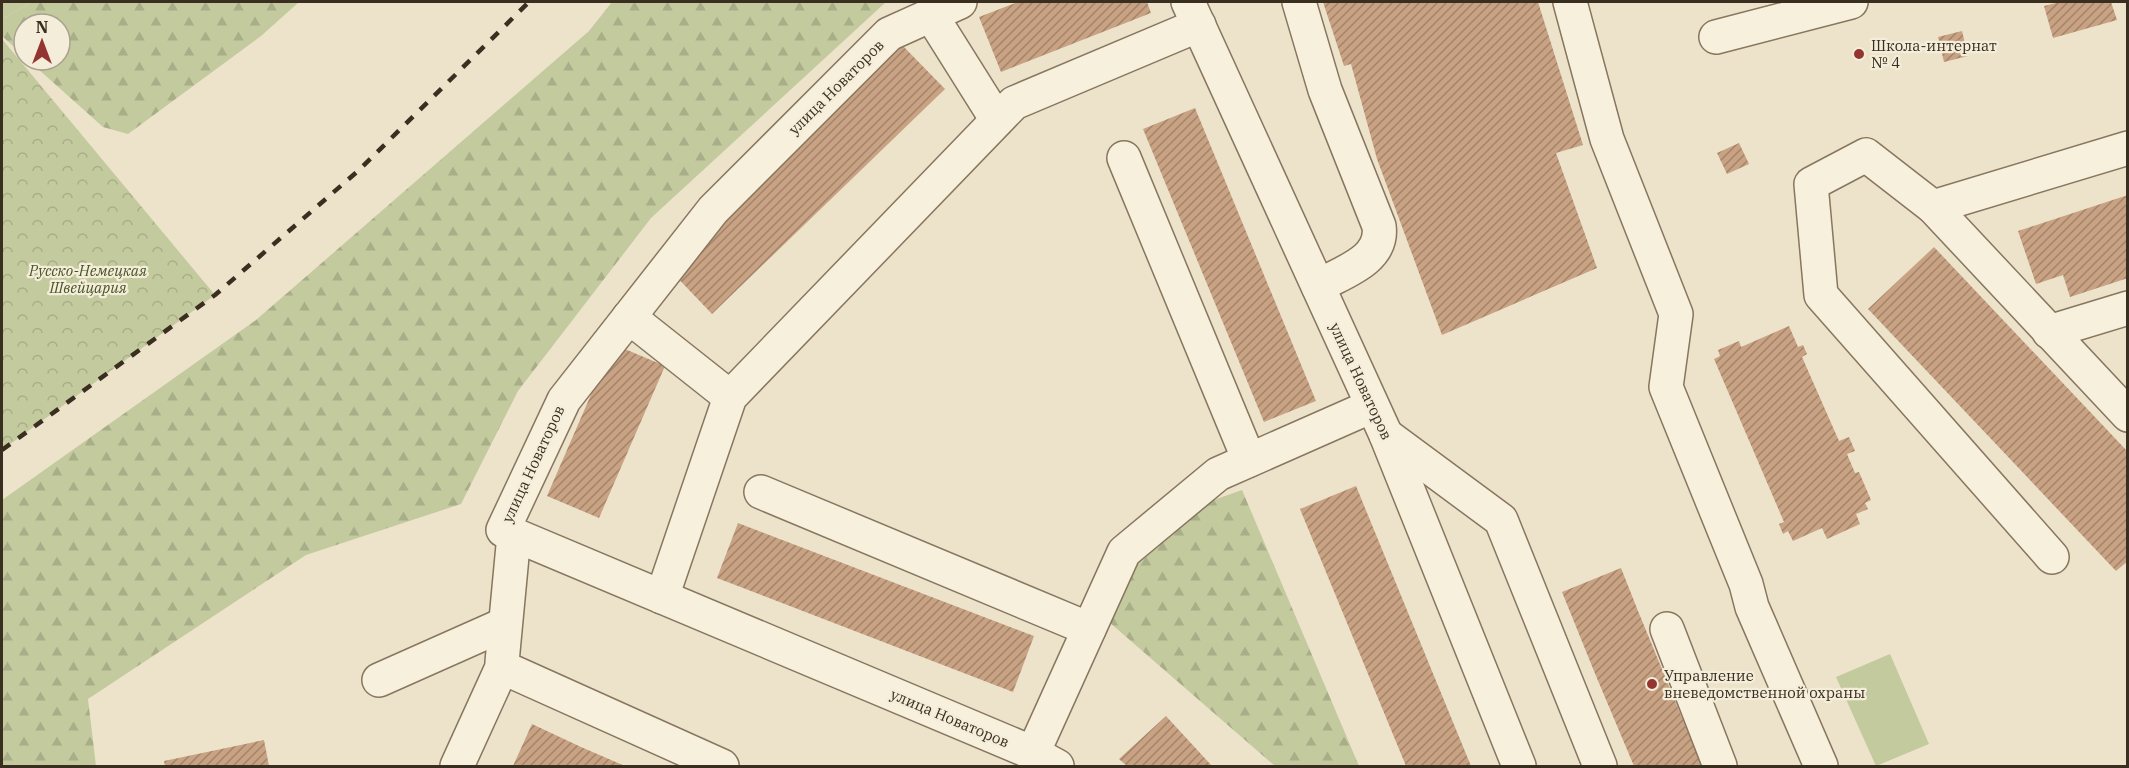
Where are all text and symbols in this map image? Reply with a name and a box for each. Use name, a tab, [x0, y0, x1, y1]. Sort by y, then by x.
north arrow	[12, 12, 72, 72]
text: N	[36, 17, 48, 37]
street label: улица Новаторов	[784, 35, 888, 139]
place label: Школа-интернат № 4	[1871, 36, 1997, 72]
marker: Школа-интернат № 4	[1852, 47, 1866, 61]
park label: Русско-Немецкая Швейцария	[28, 261, 147, 297]
street label: улица Новаторов	[1326, 319, 1396, 443]
street label: улица Новаторов	[498, 402, 568, 526]
place label: Управление вневедомственной охраны	[1664, 666, 1865, 702]
marker: Управление вневедомственной охраны	[1645, 677, 1659, 691]
street label: улица Новаторов	[888, 684, 1012, 752]

